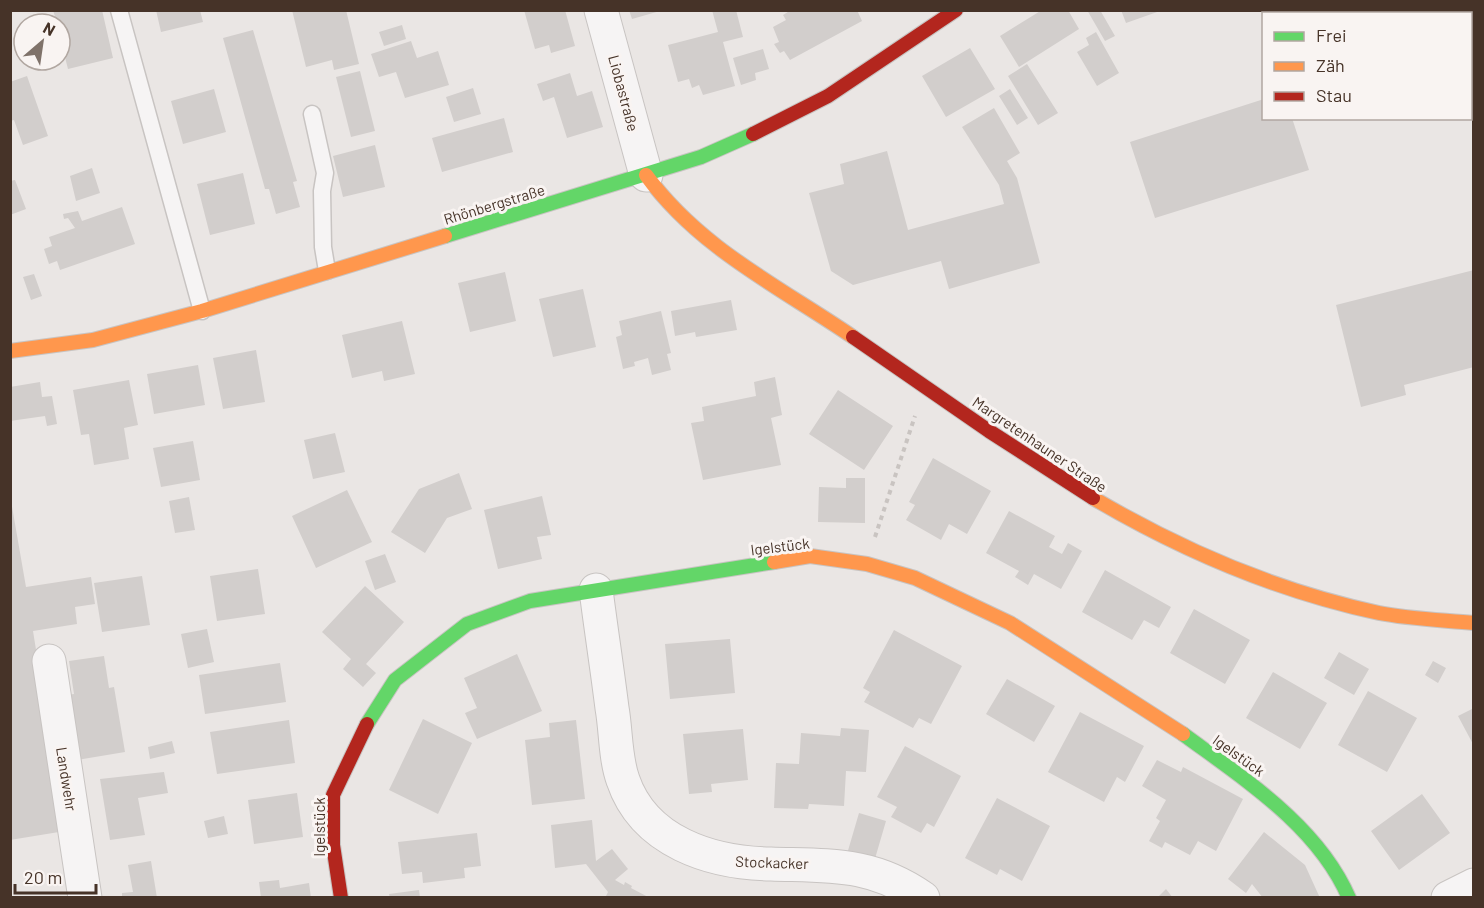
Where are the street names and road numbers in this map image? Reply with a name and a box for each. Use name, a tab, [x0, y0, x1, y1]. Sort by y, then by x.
street label: Liobastraße	[605, 53, 643, 133]
street label: Rhönbergstraße	[441, 180, 547, 228]
street label: Margretenhauner Straße	[969, 392, 1111, 496]
street label: Igelstück	[749, 533, 811, 559]
street label: Igelstück	[1210, 730, 1269, 780]
street label: Landwehr	[53, 746, 81, 813]
street label: Igelstück	[310, 797, 328, 857]
street label: Stockacker	[735, 852, 810, 872]

